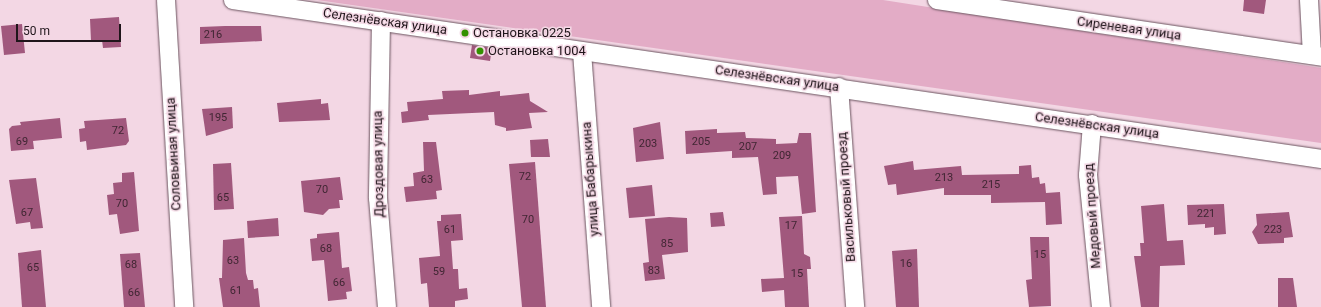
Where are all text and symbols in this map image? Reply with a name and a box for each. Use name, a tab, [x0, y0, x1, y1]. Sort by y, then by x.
street label: Селезнёвская улица	[322, 6, 448, 38]
street label: Сиреневая улица	[1076, 14, 1182, 44]
scale bar	[18, 16, 123, 42]
text: 50 m	[23, 24, 50, 38]
place label: Остановка 0225	[473, 25, 571, 41]
house number: 216	[204, 28, 222, 42]
marker: Остановка 0225	[460, 28, 470, 38]
place label: Остановка 1004	[488, 43, 586, 59]
marker: Остановка 1004	[475, 46, 485, 56]
street label: Селезнёвская улица	[714, 63, 840, 95]
street label: Соловьиная улица	[163, 97, 185, 211]
street label: Дроздовая улица	[370, 110, 388, 218]
street label: Селезнёвская улица	[1034, 110, 1160, 142]
house number: 195	[209, 111, 227, 125]
street label: улица Бабарыкина	[579, 121, 603, 237]
house number: 72	[112, 124, 124, 138]
street label: Васильковый проезд	[835, 132, 859, 262]
house number: 69	[16, 135, 28, 149]
house number: 205	[692, 135, 710, 149]
house number: 203	[639, 137, 657, 151]
house number: 207	[739, 140, 757, 154]
house number: 209	[773, 149, 791, 163]
street label: Медовый проезд	[1082, 163, 1104, 269]
house number: 72	[519, 170, 531, 184]
house number: 213	[935, 171, 953, 185]
house number: 63	[421, 173, 433, 187]
house number: 215	[982, 178, 1000, 192]
house number: 70	[316, 183, 328, 197]
house number: 65	[217, 191, 229, 205]
house number: 70	[116, 197, 128, 211]
house number: 67	[21, 206, 33, 220]
house number: 221	[1197, 207, 1215, 221]
house number: 70	[522, 213, 534, 227]
house number: 17	[785, 219, 797, 233]
house number: 61	[444, 223, 456, 237]
house number: 223	[1264, 223, 1282, 237]
house number: 85	[661, 237, 673, 251]
house number: 68	[320, 242, 332, 256]
house number: 15	[1034, 248, 1046, 262]
house number: 63	[227, 254, 239, 268]
house number: 16	[900, 257, 912, 271]
house number: 68	[125, 258, 137, 272]
house number: 65	[27, 261, 39, 275]
house number: 83	[648, 264, 660, 278]
house number: 59	[433, 265, 445, 279]
house number: 15	[791, 267, 803, 281]
house number: 66	[333, 276, 345, 290]
house number: 61	[230, 284, 242, 298]
house number: 66	[128, 286, 140, 300]

